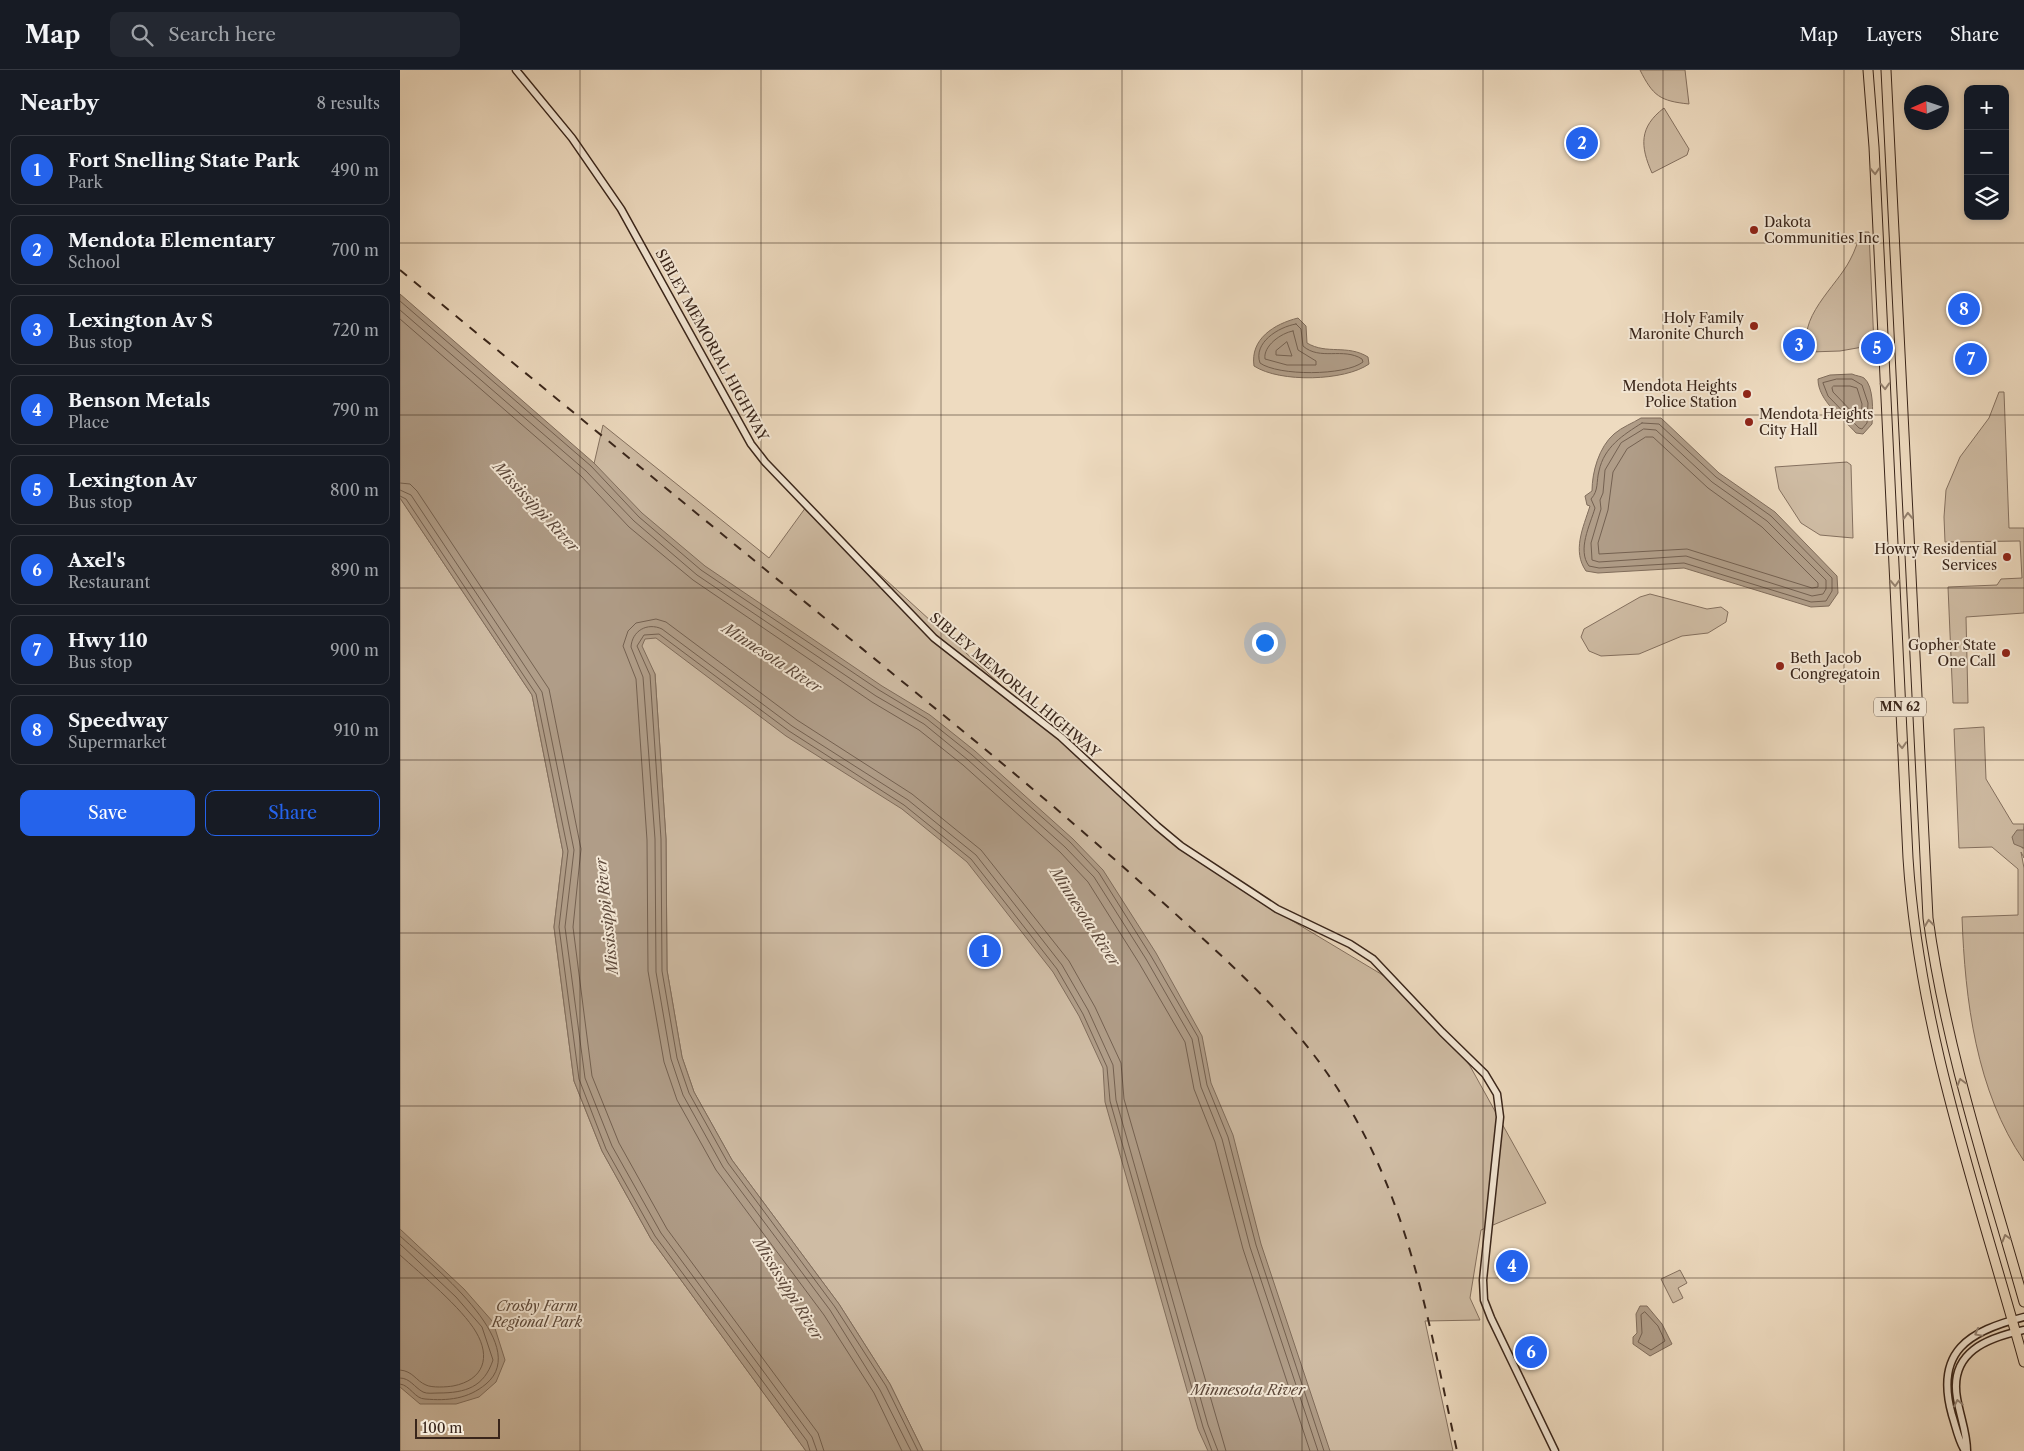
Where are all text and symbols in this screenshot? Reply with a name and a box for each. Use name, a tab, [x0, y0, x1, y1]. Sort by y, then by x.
search box	[110, 12, 460, 57]
text: Map	[25, 20, 80, 49]
icon: search	[128, 21, 156, 49]
text: Search here	[168, 23, 276, 46]
text: Map	[1800, 24, 1838, 46]
text: Layers	[1866, 24, 1922, 46]
text: Share	[1950, 24, 1999, 46]
north arrow	[1904, 85, 1949, 130]
map controls	[1964, 85, 2009, 220]
button: +	[1964, 85, 2009, 130]
text: Nearby	[20, 90, 99, 115]
text: 8 results	[317, 93, 380, 113]
pin: 2	[1566, 124, 1598, 162]
button: −	[1964, 130, 2009, 175]
text: Fort Snelling State Park	[68, 149, 299, 172]
text: 1	[33, 160, 41, 180]
text: 490 m	[331, 160, 379, 180]
one-way arrow	[1870, 168, 1880, 175]
text: Park	[68, 172, 103, 192]
button: layers	[1964, 175, 2009, 220]
place label: Dakota Communities Inc	[1764, 213, 1879, 247]
marker: Dakota Communities Inc	[1748, 224, 1760, 236]
text: Mendota Elementary	[68, 229, 275, 252]
text: 2	[32, 240, 42, 260]
text: 700 m	[332, 240, 379, 260]
street label: SIBLEY MEMORIAL HIGHWAY	[652, 246, 773, 445]
text: School	[68, 252, 120, 272]
pin: 8	[1948, 290, 1980, 328]
text: Lexington Av S	[68, 309, 213, 332]
place label: Holy Family Maronite Church	[1629, 309, 1744, 343]
text: 3	[32, 320, 42, 340]
text: 720 m	[333, 320, 379, 340]
marker: Holy Family Maronite Church	[1748, 320, 1760, 332]
pin: 3	[1783, 326, 1815, 364]
pin: 5	[1861, 329, 1893, 367]
text: Bus stop	[68, 332, 132, 352]
pin: 7	[1955, 340, 1987, 378]
place label: Mendota Heights Police Station	[1623, 377, 1737, 411]
one-way arrow	[1880, 382, 1891, 390]
marker: Mendota Heights Police Station	[1741, 388, 1753, 400]
text: Benson Metals	[68, 389, 210, 412]
text: 4	[32, 400, 42, 420]
text: 790 m	[332, 400, 379, 420]
place label: Mendota Heights City Hall	[1759, 405, 1873, 439]
text: Place	[68, 412, 109, 432]
marker: Mendota Heights City Hall	[1743, 416, 1755, 428]
water label: Mississippi River	[488, 456, 584, 557]
text: Lexington Av	[68, 469, 197, 492]
text: 5	[33, 480, 41, 500]
text: 800 m	[330, 480, 379, 500]
text: Bus stop	[68, 492, 132, 512]
one-way arrow	[1902, 512, 1913, 520]
place label: Howry Residential Services	[1874, 540, 1997, 574]
text: Axel's	[68, 549, 125, 572]
marker: Howry Residential Services	[2001, 551, 2013, 563]
text: 6	[32, 560, 42, 580]
text: 890 m	[331, 560, 379, 580]
text: Restaurant	[68, 572, 150, 592]
one-way arrow	[1889, 579, 1900, 587]
street label: SIBLEY MEMORIAL HIGHWAY	[926, 608, 1105, 762]
water label: Minnesota River	[717, 617, 826, 697]
text: Hwy 110	[68, 629, 148, 652]
your location	[1252, 630, 1278, 656]
place label: Gopher State One Call	[1908, 636, 1996, 670]
text: 7	[33, 640, 41, 660]
text: 900 m	[330, 640, 379, 660]
marker: Gopher State One Call	[2000, 647, 2012, 659]
place label: Beth Jacob Congregatoin	[1790, 649, 1881, 683]
text: Bus stop	[68, 652, 132, 672]
marker: Beth Jacob Congregatoin	[1774, 660, 1786, 672]
road number: MN 62	[1874, 698, 1926, 716]
text: Speedway	[68, 709, 168, 732]
text: 8	[32, 720, 42, 740]
text: 910 m	[334, 720, 379, 740]
text: Supermarket	[68, 732, 166, 752]
one-way arrow	[1897, 742, 1908, 750]
button: Save	[20, 790, 195, 836]
button: Share	[205, 790, 380, 836]
water label: Mississippi River	[591, 856, 622, 977]
water label: Minnesota River	[1045, 862, 1125, 971]
one-way arrow	[1924, 918, 1935, 926]
pin: 1	[969, 932, 1001, 970]
one-way arrow	[1957, 1078, 1967, 1086]
water label: Mississippi River	[748, 1232, 828, 1344]
one-way arrow	[2001, 1235, 2011, 1243]
pin: 4	[1496, 1247, 1528, 1285]
park label: Crosby Farm Regional Park	[491, 1297, 583, 1331]
one-way arrow	[1974, 1327, 1983, 1337]
pin: 6	[1515, 1333, 1547, 1371]
water label: Minnesota River	[1189, 1380, 1306, 1399]
one-way arrow	[1953, 1399, 1964, 1408]
scale bar	[415, 1416, 500, 1439]
text: 100 m	[422, 1419, 462, 1437]

